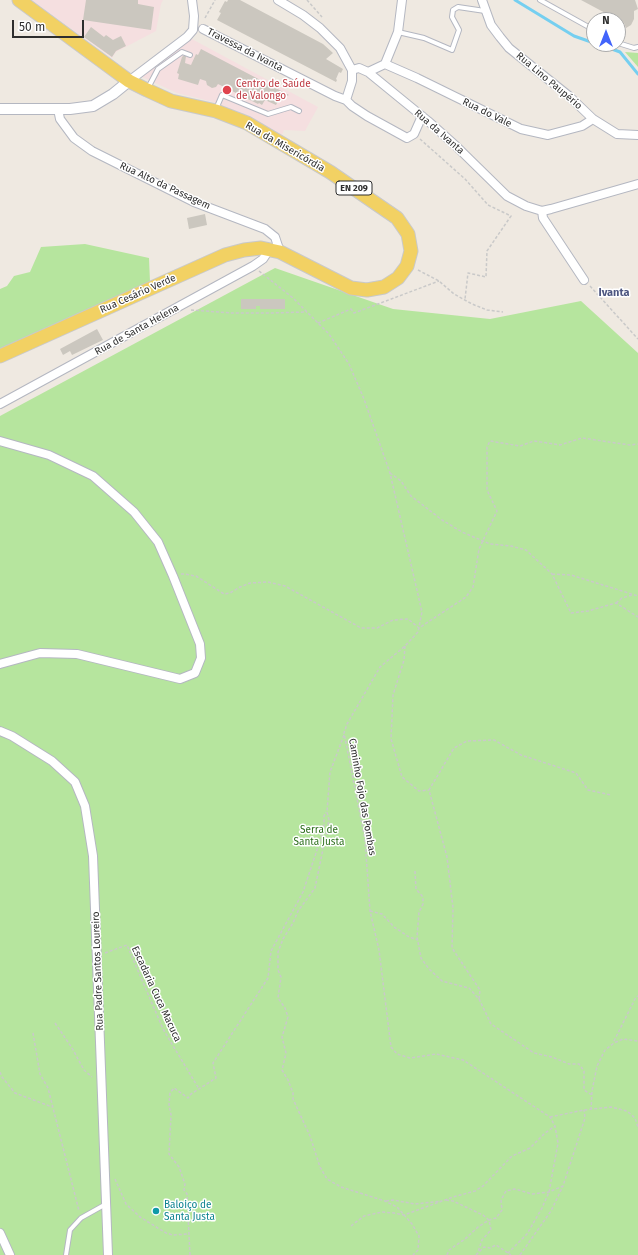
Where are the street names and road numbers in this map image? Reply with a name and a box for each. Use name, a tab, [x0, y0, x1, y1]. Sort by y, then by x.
street label: Travessa da Ivanta	[205, 26, 285, 74]
street label: Rua Lino Paupério	[514, 50, 584, 112]
street label: Rua do Vale	[460, 96, 514, 130]
street label: Rua da Ivanta	[412, 107, 466, 157]
street label: Rua da Misericórdia	[243, 119, 327, 175]
street label: Rua Alto da Passagem	[118, 160, 212, 212]
road number: EN 209	[336, 181, 372, 195]
street label: Rua Cesário Verde	[98, 272, 178, 316]
street label: Rua de Santa Helena	[93, 302, 181, 358]
street label: Caminho Fojo das Pombas	[346, 738, 378, 856]
street label: Rua Padre Santos Loureiro	[90, 911, 106, 1031]
street label: Escadaria Cuca Macuca	[129, 944, 183, 1044]

